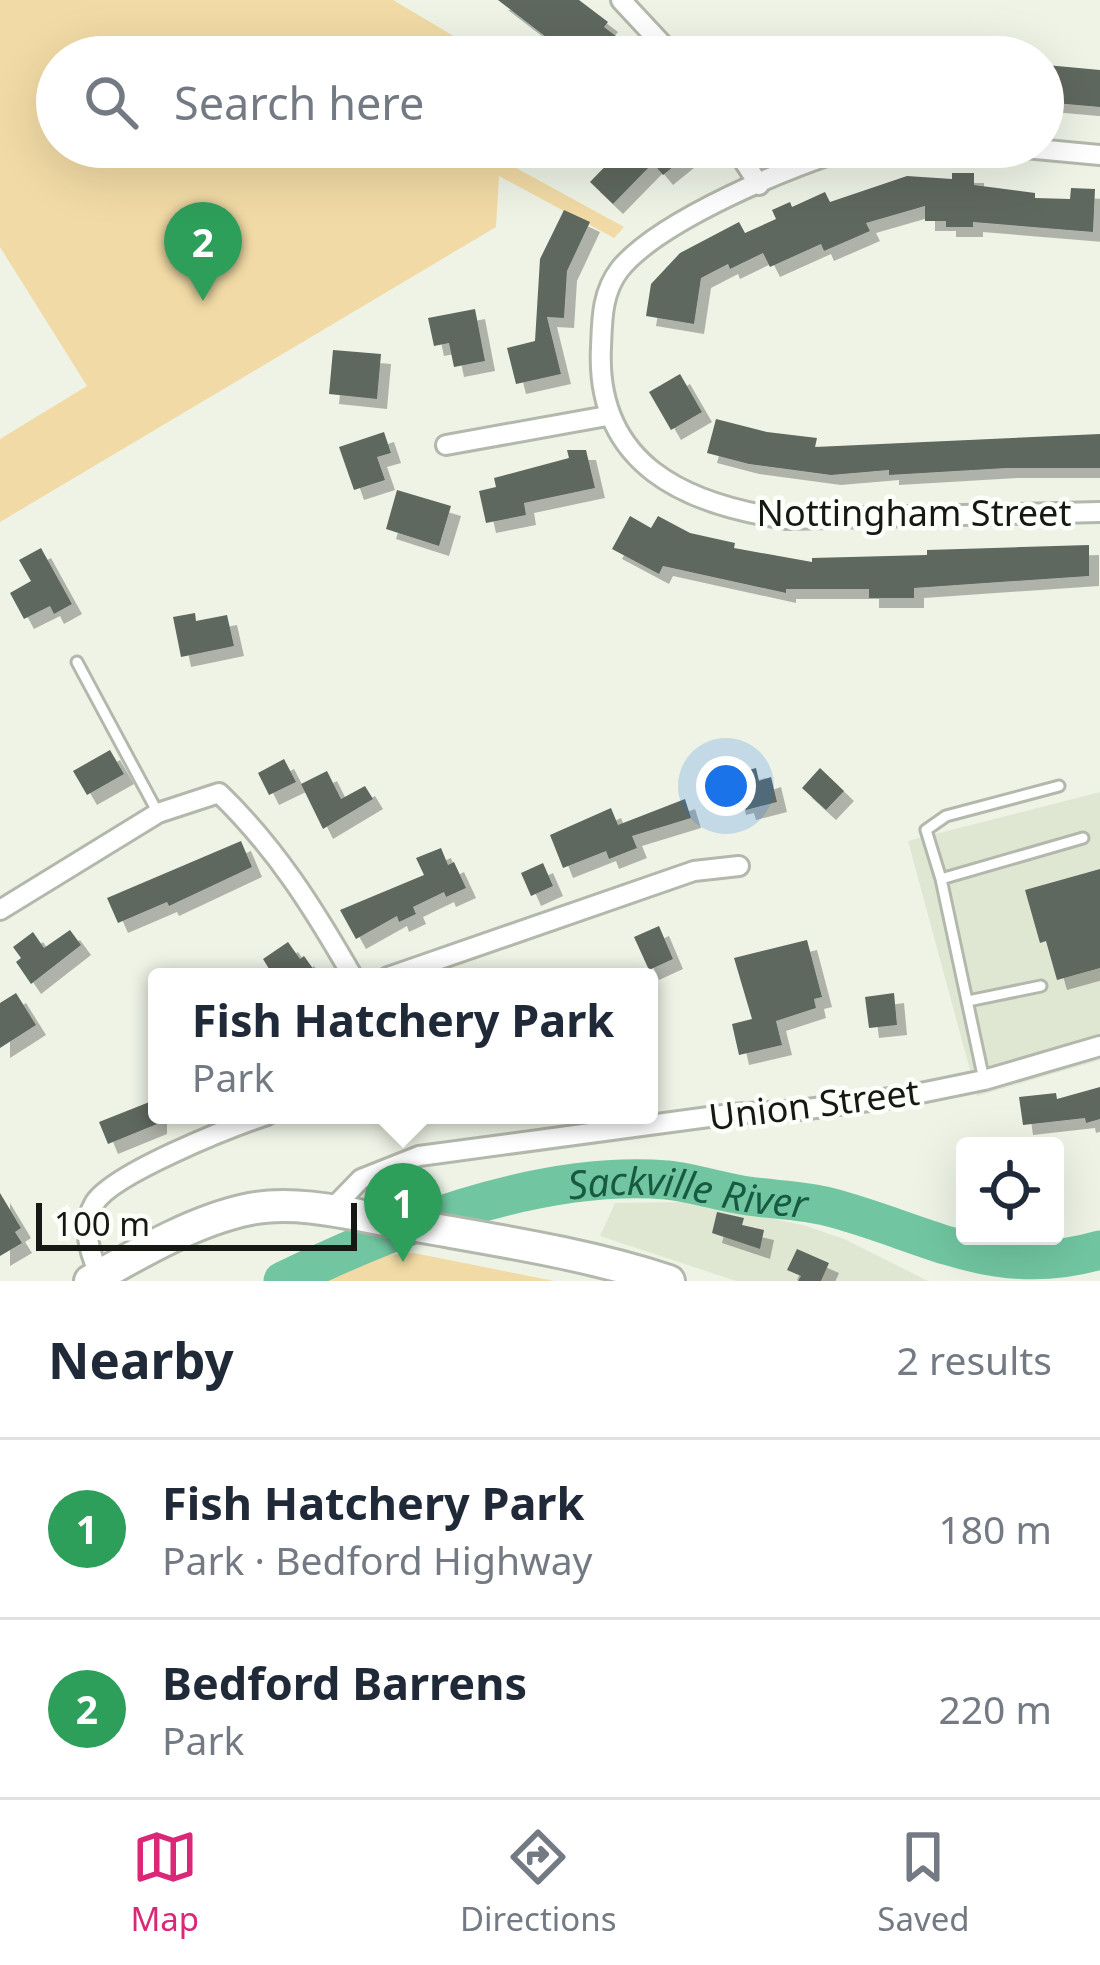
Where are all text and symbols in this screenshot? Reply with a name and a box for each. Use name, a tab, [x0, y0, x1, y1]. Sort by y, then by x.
search box	[36, 36, 1064, 168]
icon: search	[78, 69, 144, 135]
text: Search here	[174, 72, 424, 133]
pin: 2	[164, 202, 242, 301]
street label: Nottingham Street	[757, 488, 1071, 537]
your location	[696, 756, 756, 816]
popup	[148, 968, 658, 1124]
text: Fish Hatchery Park	[192, 989, 614, 1050]
text: Park	[192, 1050, 274, 1103]
street label: Union Street	[706, 1067, 922, 1141]
map controls	[956, 1137, 1064, 1245]
button: locate	[956, 1137, 1064, 1245]
water label: Sackville River	[564, 1152, 813, 1229]
pin: 1	[364, 1163, 442, 1262]
scale bar	[36, 1197, 357, 1250]
text: 100 m	[54, 1201, 150, 1246]
text: Nearby	[48, 1324, 234, 1394]
text: 2 results	[897, 1333, 1052, 1386]
text: Fish Hatchery Park	[162, 1472, 584, 1533]
text: 1	[76, 1502, 98, 1555]
text: 180 m	[938, 1502, 1052, 1555]
text: Park · Bedford Highway	[162, 1533, 592, 1586]
text: Bedford Barrens	[162, 1652, 527, 1713]
text: 2	[76, 1682, 98, 1735]
text: 220 m	[938, 1682, 1052, 1735]
text: Park	[162, 1713, 244, 1766]
tab: Map	[130, 1824, 199, 1941]
tab: Directions	[460, 1824, 617, 1941]
tab: Saved	[877, 1824, 970, 1941]

